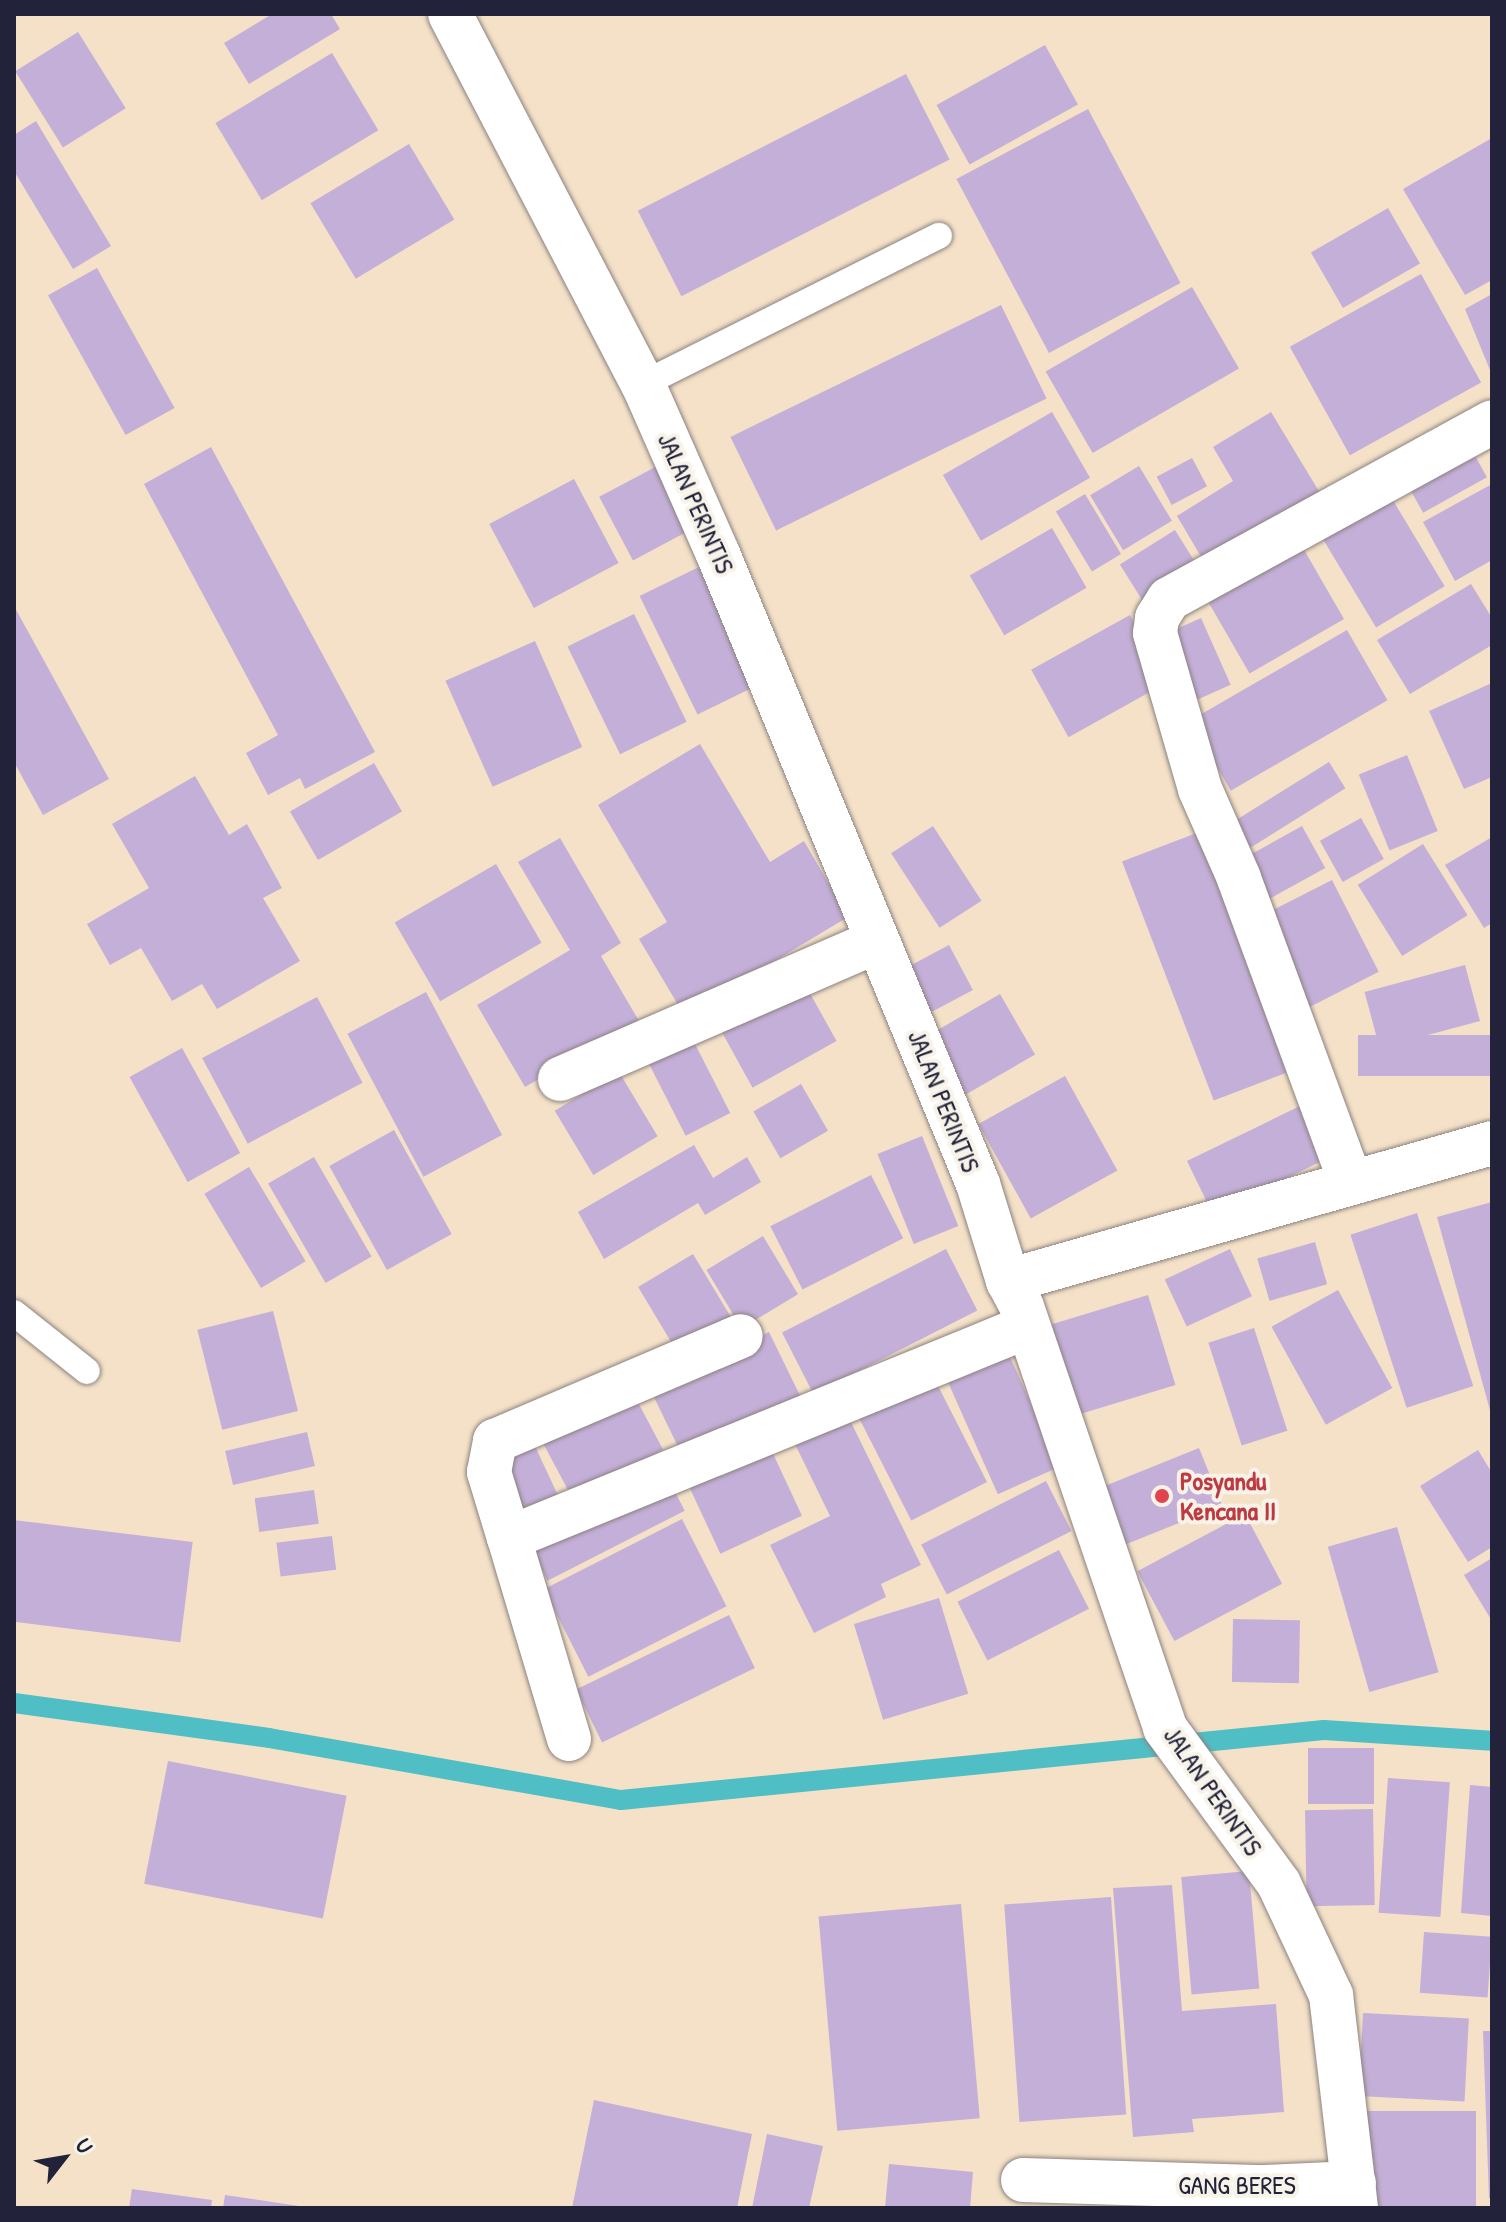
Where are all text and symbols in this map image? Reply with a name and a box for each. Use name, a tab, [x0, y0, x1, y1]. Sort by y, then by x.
street label: JALAN PERINTIS	[651, 428, 741, 578]
street label: JALAN PERINTIS	[901, 1025, 987, 1177]
place label: Posyandu Kencana II	[1180, 1465, 1276, 1526]
marker: Posyandu Kencana II	[1151, 1485, 1173, 1507]
street label: JALAN PERINTIS	[1157, 1720, 1269, 1862]
north arrow	[24, 2118, 104, 2198]
text: U	[69, 2133, 101, 2159]
street label: GANG BERES	[1178, 2169, 1296, 2201]

